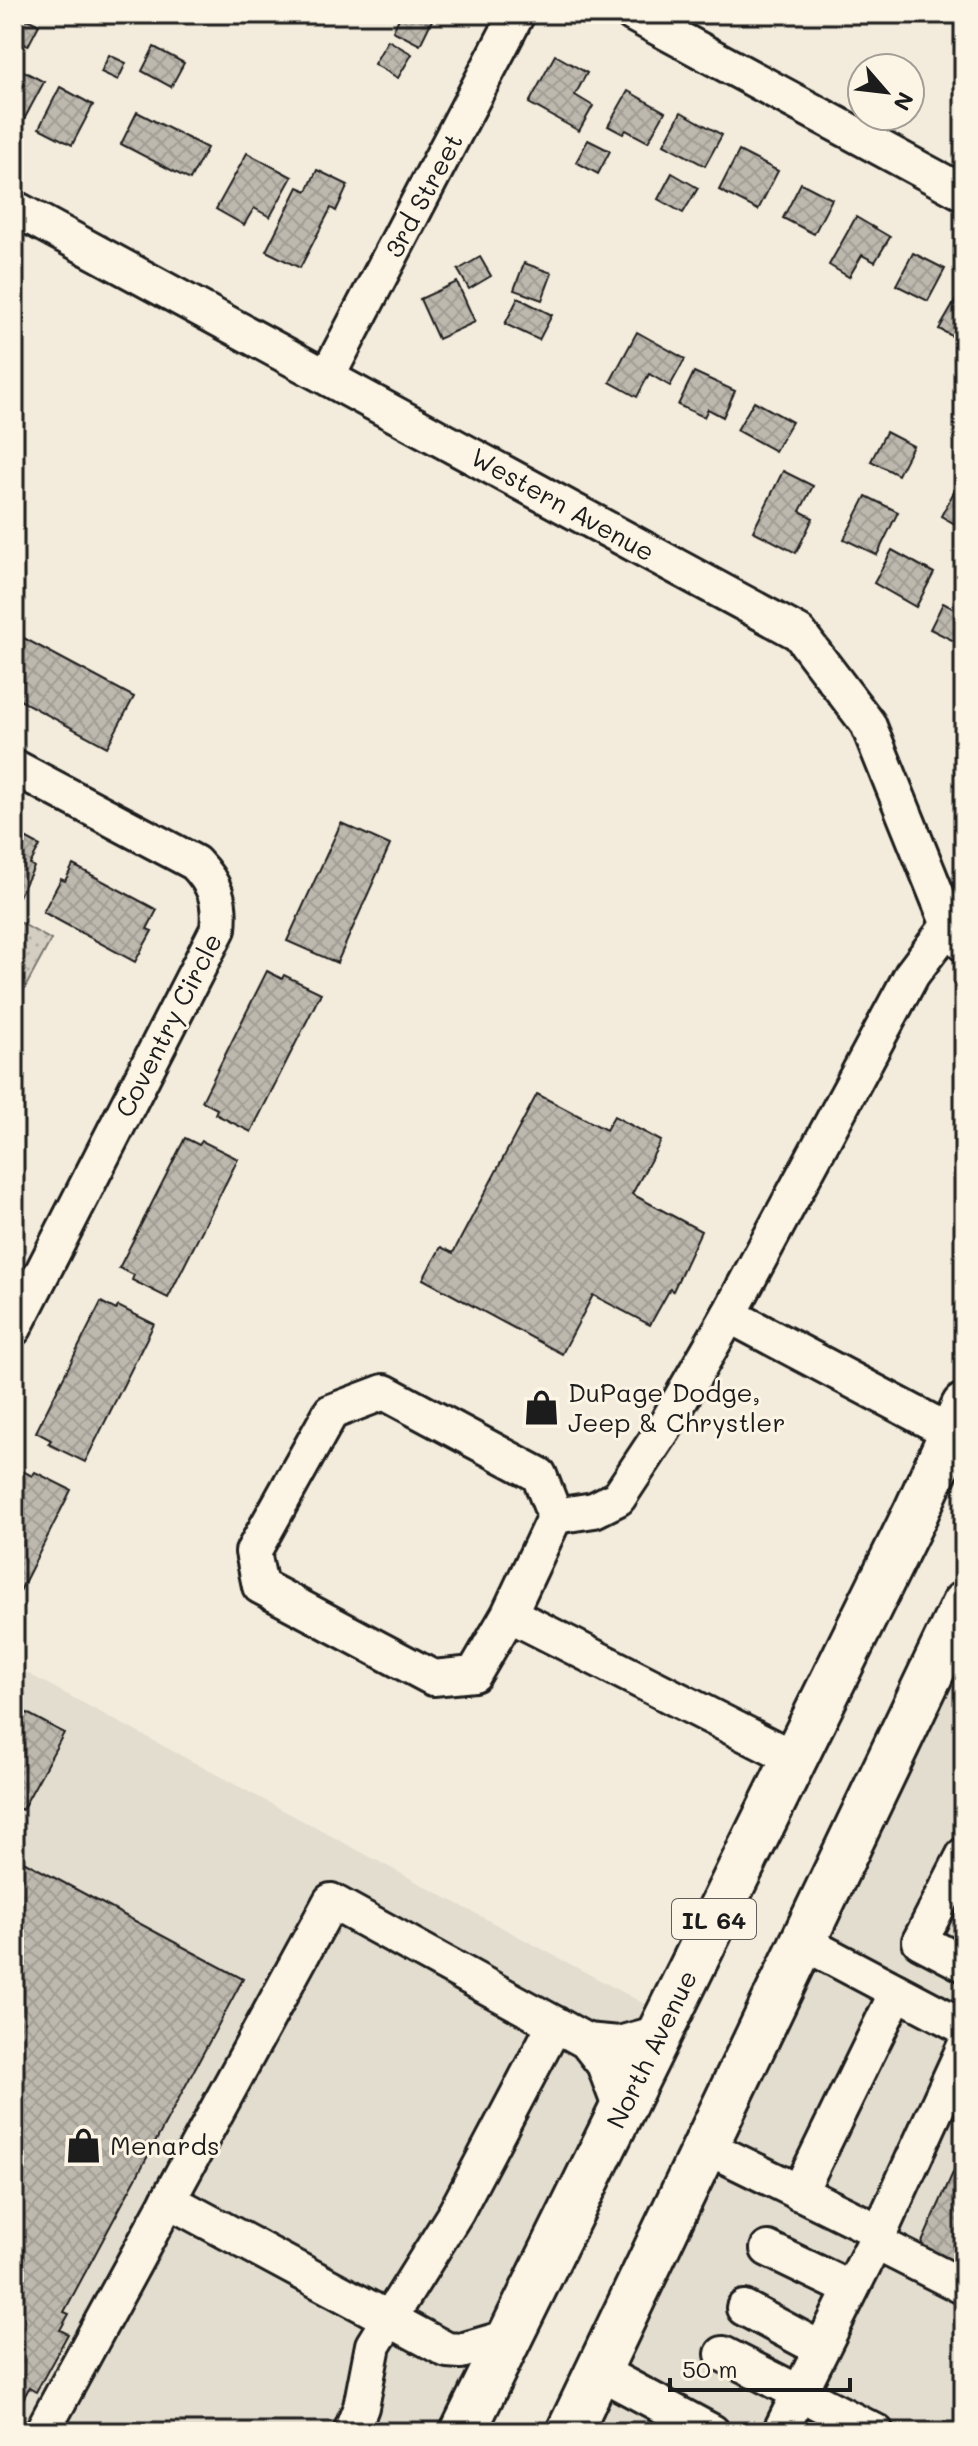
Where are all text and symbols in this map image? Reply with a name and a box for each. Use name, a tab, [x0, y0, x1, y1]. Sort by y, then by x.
north arrow	[846, 52, 926, 132]
text: N	[887, 87, 921, 116]
street label: 3rd Street	[376, 127, 470, 263]
street label: Western Avenue	[465, 439, 661, 569]
street label: Coventry Circle	[107, 927, 229, 1123]
place label: DuPage Dodge, Jeep & Chrystler	[568, 1375, 786, 1439]
shop icon: DuPage Dodge, Jeep & Chrystler	[523, 1388, 561, 1426]
road number: IL 64	[672, 1899, 756, 1939]
street label: North Avenue	[598, 1964, 704, 2134]
shop icon: Menards	[65, 2126, 103, 2164]
place label: Menards	[110, 2128, 220, 2162]
scale bar	[670, 2342, 850, 2392]
text: 50 m	[682, 2353, 738, 2384]

